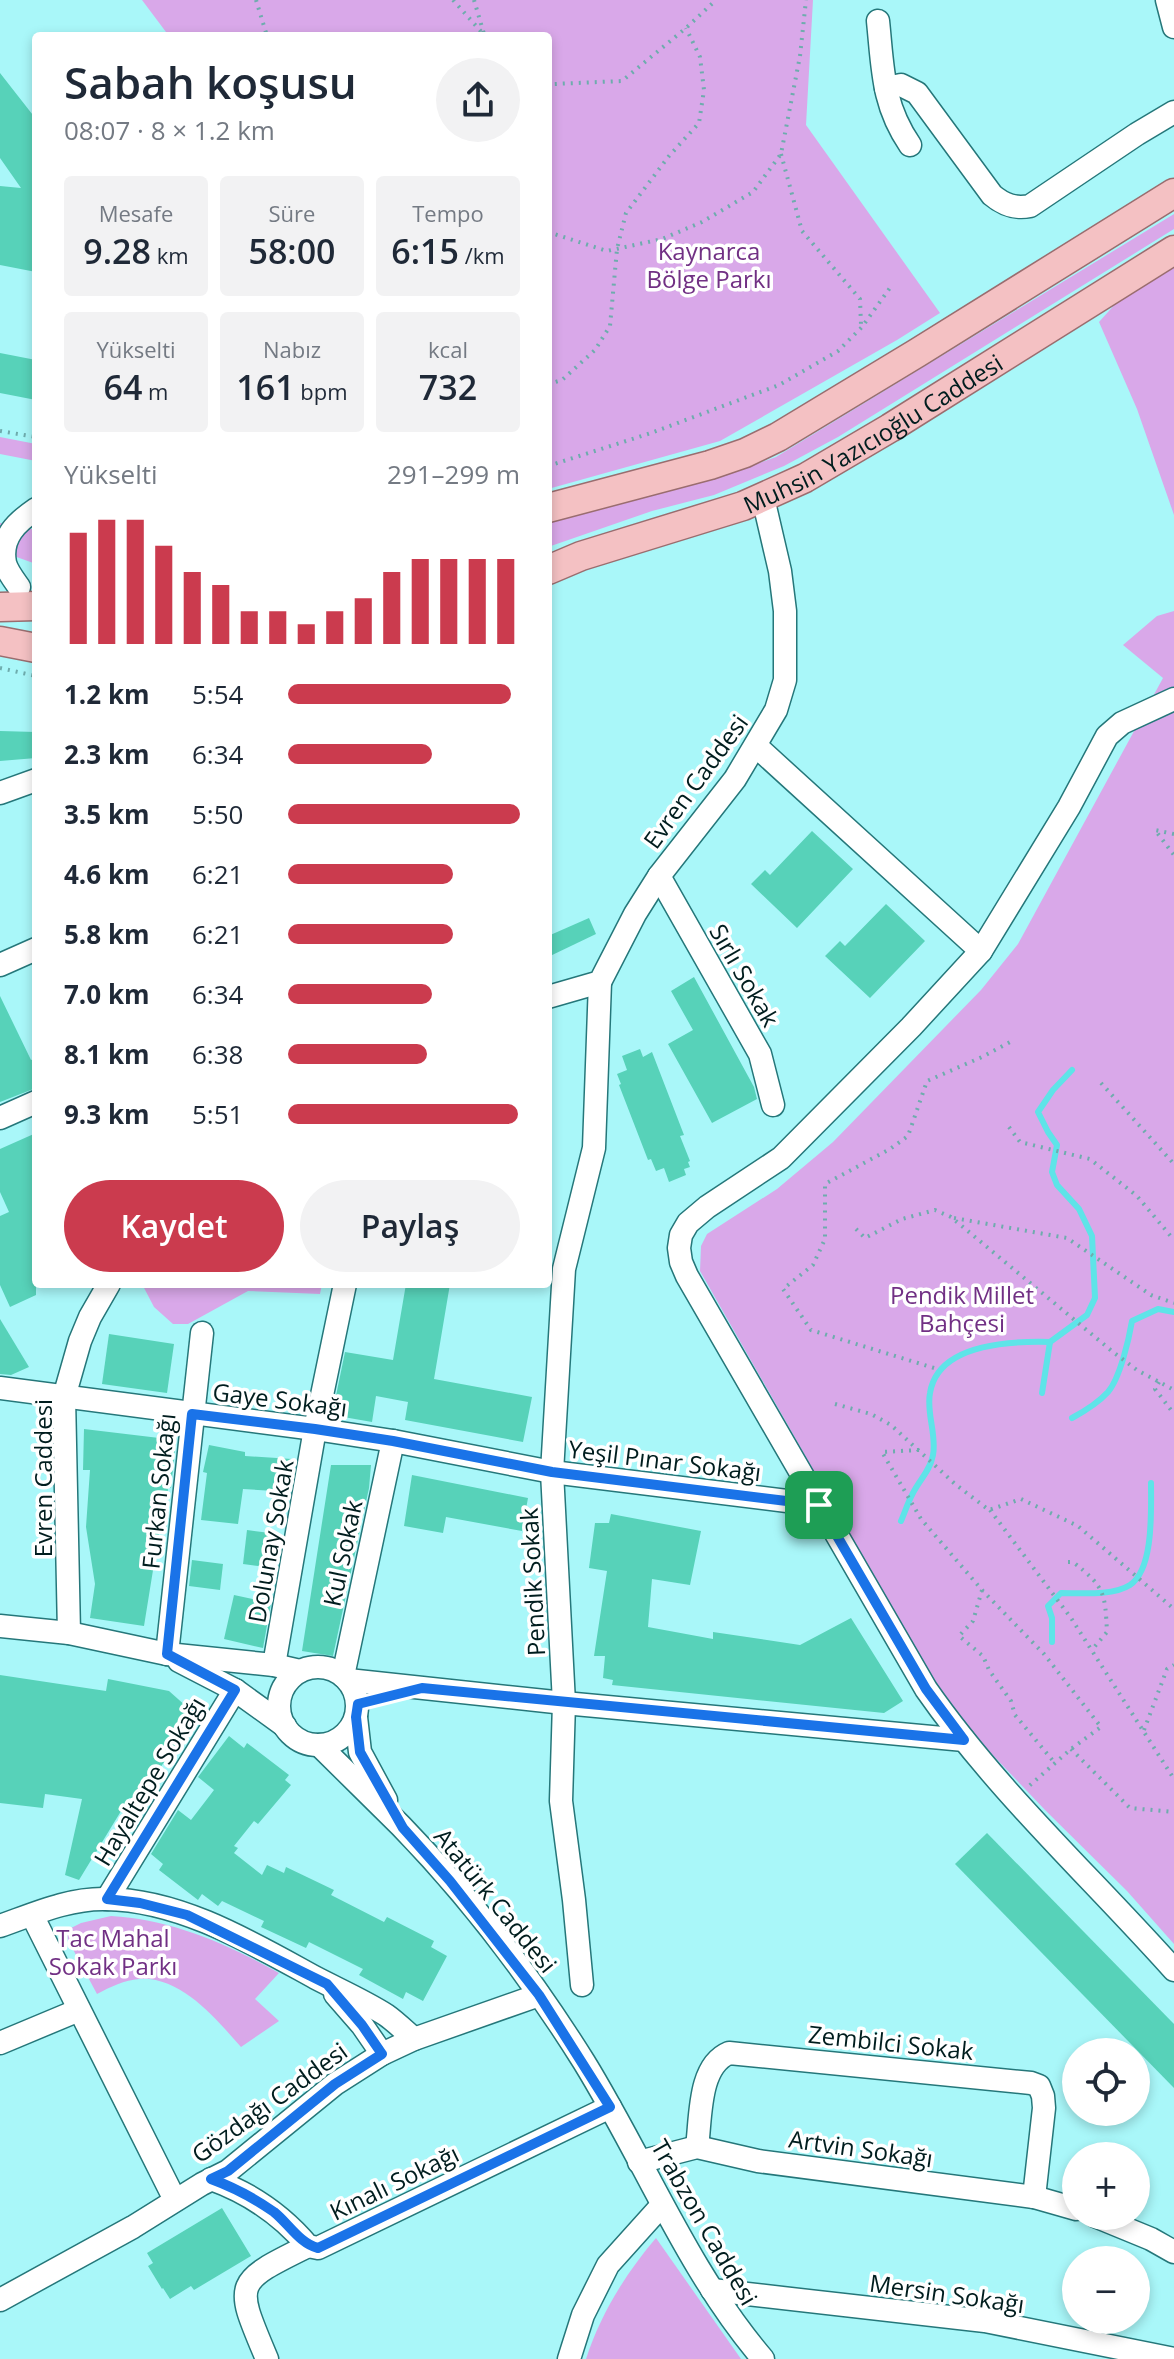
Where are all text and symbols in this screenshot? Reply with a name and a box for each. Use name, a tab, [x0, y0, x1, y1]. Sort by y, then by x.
text: Sabah koşusu	[64, 52, 357, 112]
button: share	[436, 58, 520, 142]
text: 08:07 · 8 × 1.2 km	[64, 112, 275, 148]
text: Mesafe	[99, 198, 173, 228]
text: Süre	[269, 198, 315, 228]
text: Tempo	[412, 198, 484, 228]
text: 9.28	[83, 228, 151, 274]
text: 58:00	[248, 228, 336, 274]
text: 6:15	[391, 228, 459, 274]
park label: Kaynarca Bölge Parkı	[647, 234, 772, 295]
text: km	[151, 240, 189, 270]
text: /km	[459, 240, 505, 270]
text: Yükselti	[96, 334, 176, 364]
text: Nabız	[263, 334, 321, 364]
text: kcal	[428, 334, 468, 364]
street label: Muhsin Yazıcıoğlu Caddesi	[737, 345, 1008, 520]
text: 64	[104, 364, 142, 410]
text: 161	[236, 364, 295, 410]
text: 732	[419, 364, 477, 410]
text: m	[142, 376, 168, 406]
text: bpm	[295, 376, 348, 406]
text: Yükselti	[64, 456, 158, 492]
text: 291–299 m	[387, 456, 520, 492]
text: 1.2 km	[64, 676, 150, 712]
text: 5:54	[192, 676, 243, 712]
street label: Evren Caddesi	[635, 707, 755, 855]
text: 2.3 km	[64, 736, 150, 772]
text: 6:34	[192, 736, 243, 772]
text: 3.5 km	[64, 796, 150, 832]
text: 5:50	[192, 796, 243, 832]
text: 4.6 km	[64, 856, 150, 892]
text: 6:21	[192, 856, 243, 892]
text: 5.8 km	[64, 916, 150, 952]
text: 6:21	[192, 916, 243, 952]
street label: Sırlı Sokak	[702, 918, 788, 1033]
text: 7.0 km	[64, 976, 150, 1012]
text: 6:34	[192, 976, 243, 1012]
text: 8.1 km	[64, 1036, 150, 1072]
text: 6:38	[192, 1036, 243, 1072]
text: 9.3 km	[64, 1096, 150, 1132]
text: 5:51	[192, 1096, 243, 1132]
button: Kaydet	[64, 1180, 284, 1272]
button: Paylaş	[300, 1180, 520, 1272]
park label: Pendik Millet Bahçesi	[890, 1278, 1034, 1339]
street label: Gaye Sokağı	[211, 1374, 349, 1424]
street label: Evren Caddesi	[26, 1399, 59, 1557]
street label: Furkan Sokağı	[133, 1411, 183, 1571]
street label: Yeşil Pınar Sokağı	[567, 1432, 763, 1488]
street label: Dolunay Sokak	[239, 1456, 301, 1625]
pin	[785, 1471, 853, 1539]
icon: arrive	[797, 1483, 841, 1527]
street label: Kul Sokak	[315, 1496, 369, 1609]
street label: Pendik Sokak	[512, 1507, 552, 1657]
street label: Hayaltepe Sokağı	[86, 1690, 212, 1872]
street label: Atatürk Caddesi	[427, 1821, 565, 1979]
park label: Tac Mahal Sokak Parkı	[49, 1921, 177, 1982]
street label: Zembilci Sokak	[807, 2017, 976, 2067]
street label: Gözdağı Caddesi	[184, 2034, 354, 2170]
map controls	[1062, 2038, 1150, 2334]
button: locate	[1062, 2038, 1150, 2126]
street label: Artvin Sokağı	[787, 2122, 935, 2174]
street label: Trabzon Caddesi	[644, 2133, 766, 2311]
street label: Kınalı Sokağı	[324, 2137, 464, 2227]
button: +	[1062, 2142, 1150, 2230]
button: −	[1062, 2246, 1150, 2334]
street label: Mersin Sokağı	[867, 2266, 1027, 2320]

